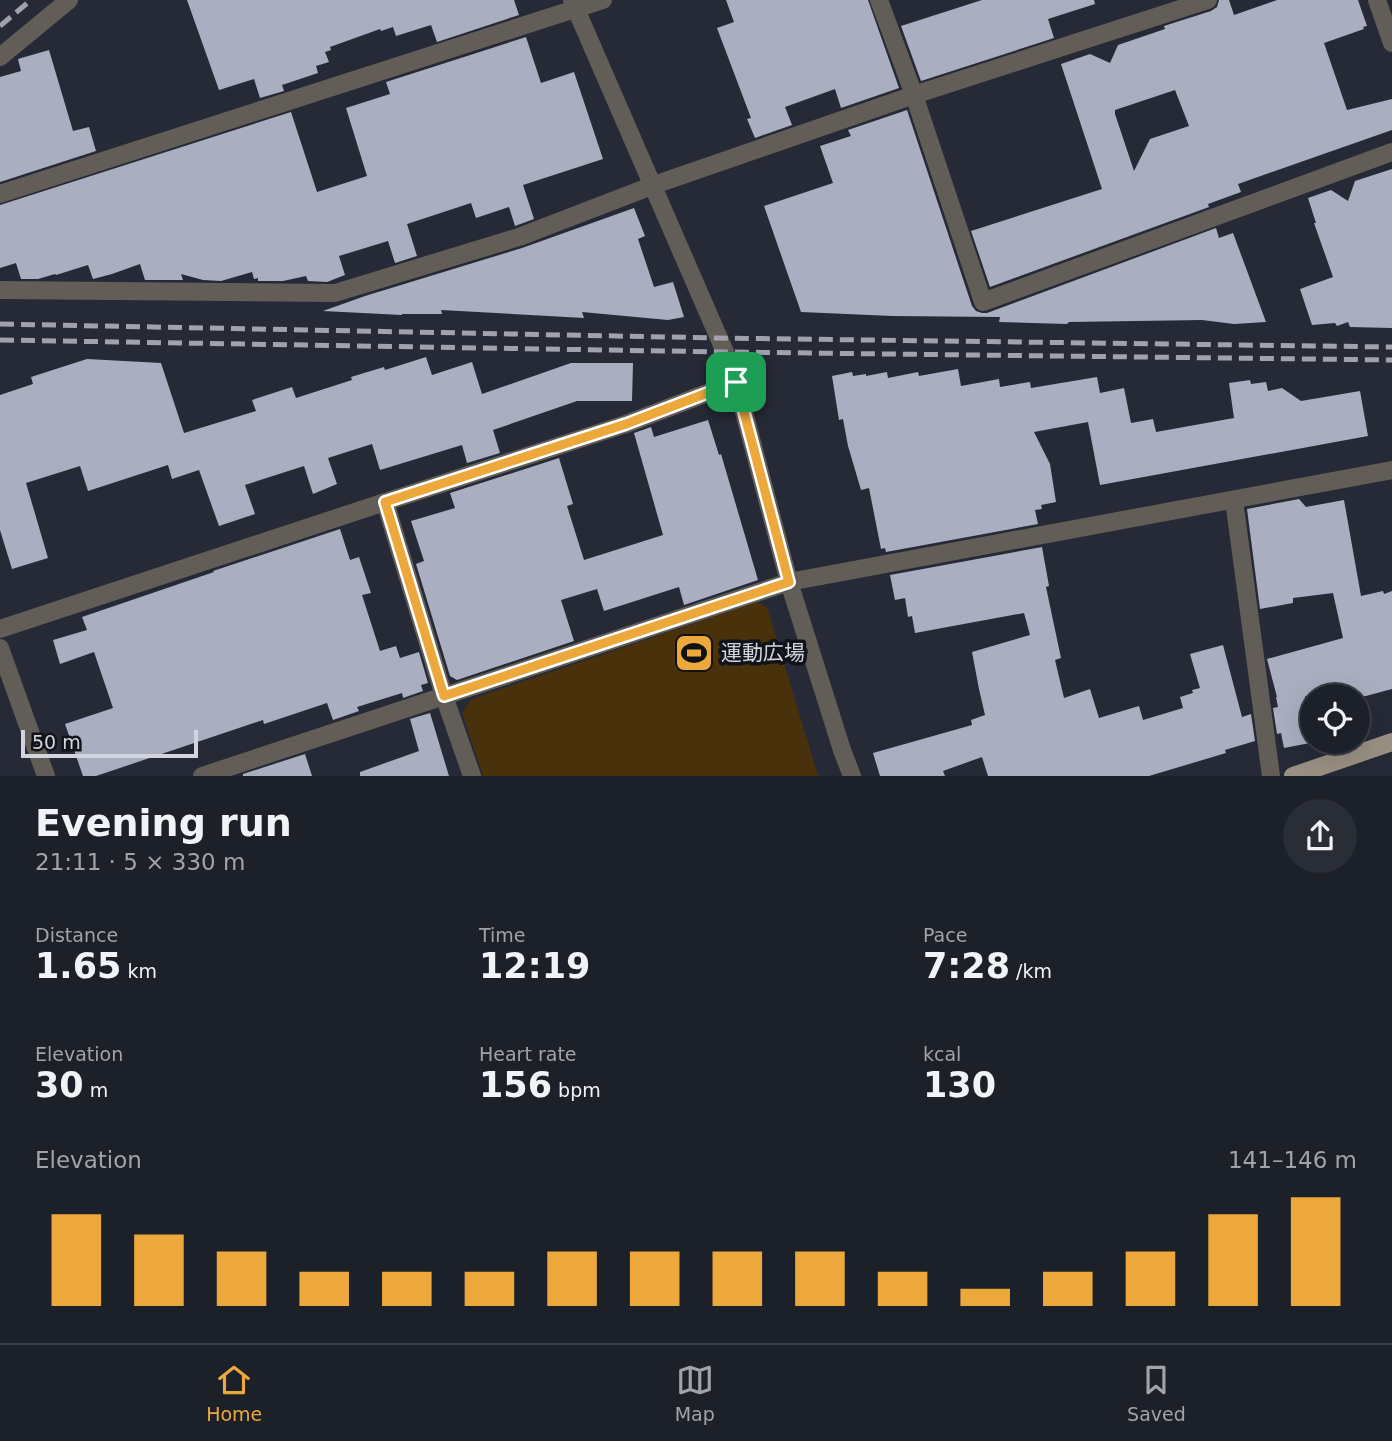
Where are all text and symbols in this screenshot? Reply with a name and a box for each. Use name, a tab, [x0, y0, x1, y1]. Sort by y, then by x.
pin	[706, 352, 766, 412]
icon: arrive	[717, 363, 755, 401]
sports icon: 運動広場	[673, 632, 715, 674]
place label: 運動広場	[721, 641, 805, 665]
map controls	[1300, 684, 1370, 754]
button: locate	[1300, 684, 1370, 754]
scale bar	[21, 727, 198, 759]
text: 50 m	[32, 731, 81, 753]
button: share	[1283, 799, 1357, 873]
text: Evening run	[35, 801, 292, 845]
text: 21:11 · 5 × 330 m	[35, 849, 245, 875]
text: Distance	[35, 924, 118, 946]
text: Time	[479, 924, 526, 946]
text: Pace	[923, 924, 967, 946]
text: 1.65	[35, 946, 121, 986]
text: 12:19	[479, 946, 590, 986]
text: 7:28	[923, 946, 1010, 986]
text: km	[121, 960, 157, 982]
text: /km	[1010, 960, 1052, 982]
text: Elevation	[35, 1043, 123, 1065]
text: Heart rate	[479, 1043, 577, 1065]
text: kcal	[923, 1043, 961, 1065]
text: 30	[35, 1065, 84, 1105]
text: 156	[479, 1065, 552, 1105]
text: 130	[923, 1065, 996, 1105]
text: m	[84, 1079, 108, 1101]
text: bpm	[552, 1079, 601, 1101]
text: Elevation	[35, 1147, 142, 1173]
text: 141–146 m	[1228, 1147, 1357, 1173]
tab: Home	[206, 1361, 262, 1425]
tab: Map	[675, 1361, 715, 1425]
tab: Saved	[1127, 1361, 1186, 1425]

